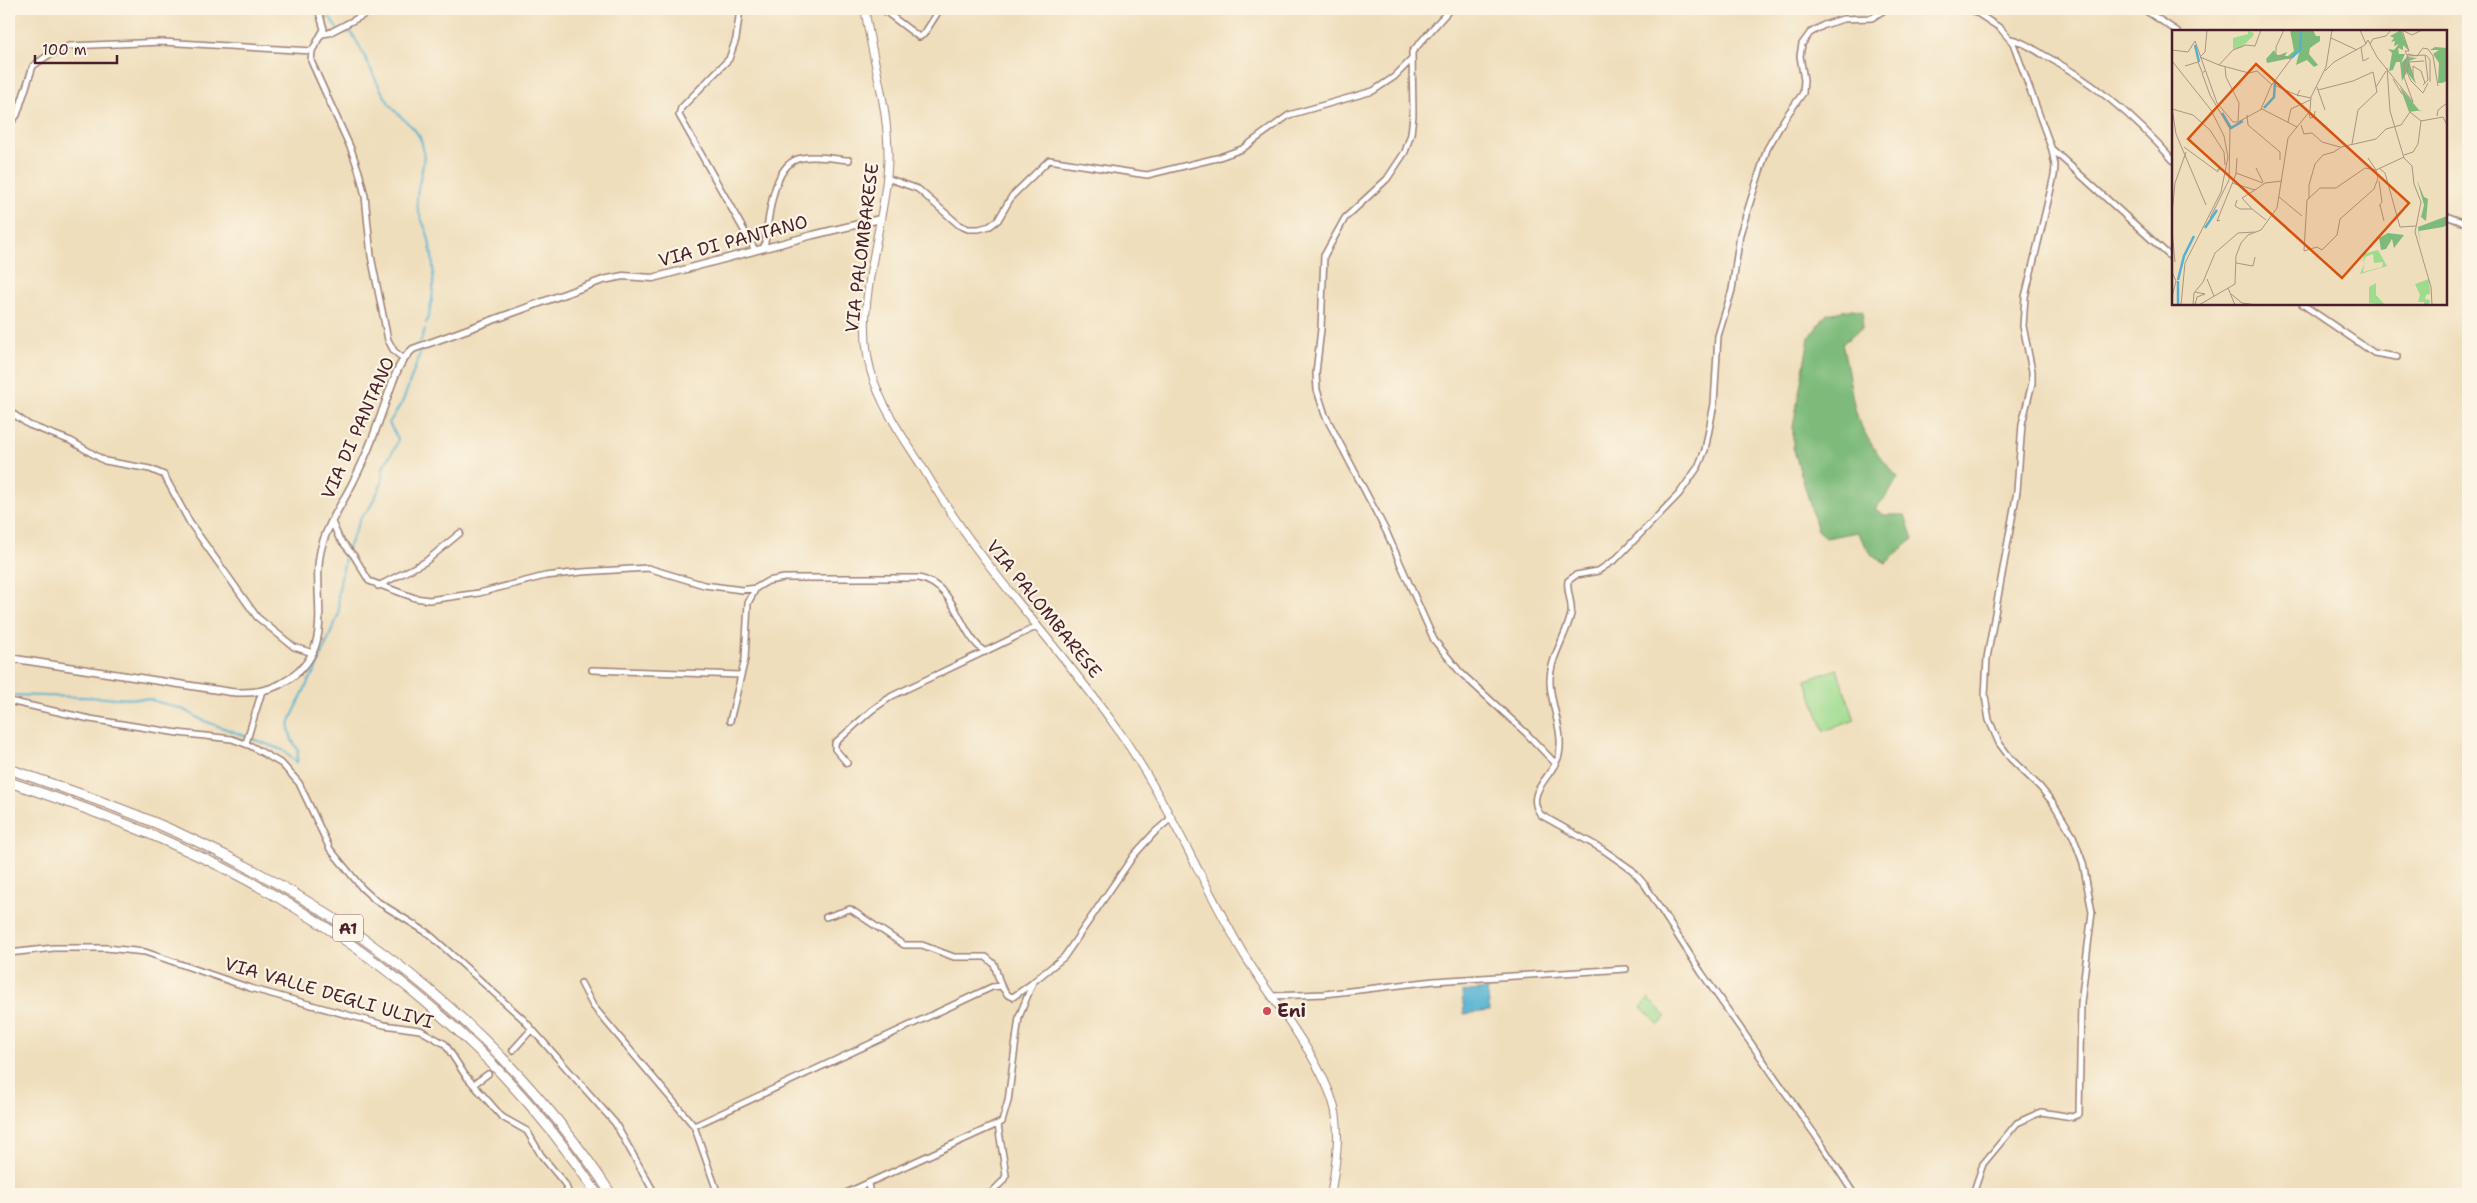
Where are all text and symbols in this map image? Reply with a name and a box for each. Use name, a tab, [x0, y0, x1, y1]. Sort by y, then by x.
inset map	[2172, 30, 2447, 305]
scale bar	[35, 32, 118, 64]
text: 100 m	[42, 40, 87, 60]
street label: VIA PALOMBARESE	[840, 162, 884, 334]
street label: VIA DI PANTANO	[656, 210, 810, 272]
street label: VIA DI PANTANO	[316, 353, 400, 503]
street label: VIA PALOMBARESE	[981, 535, 1107, 683]
road number: A1	[333, 914, 363, 941]
street label: VIA VALLE DEGLI ULIVI	[222, 952, 436, 1034]
place label: Eni	[1277, 999, 1306, 1023]
marker: Eni	[1261, 1005, 1273, 1017]

